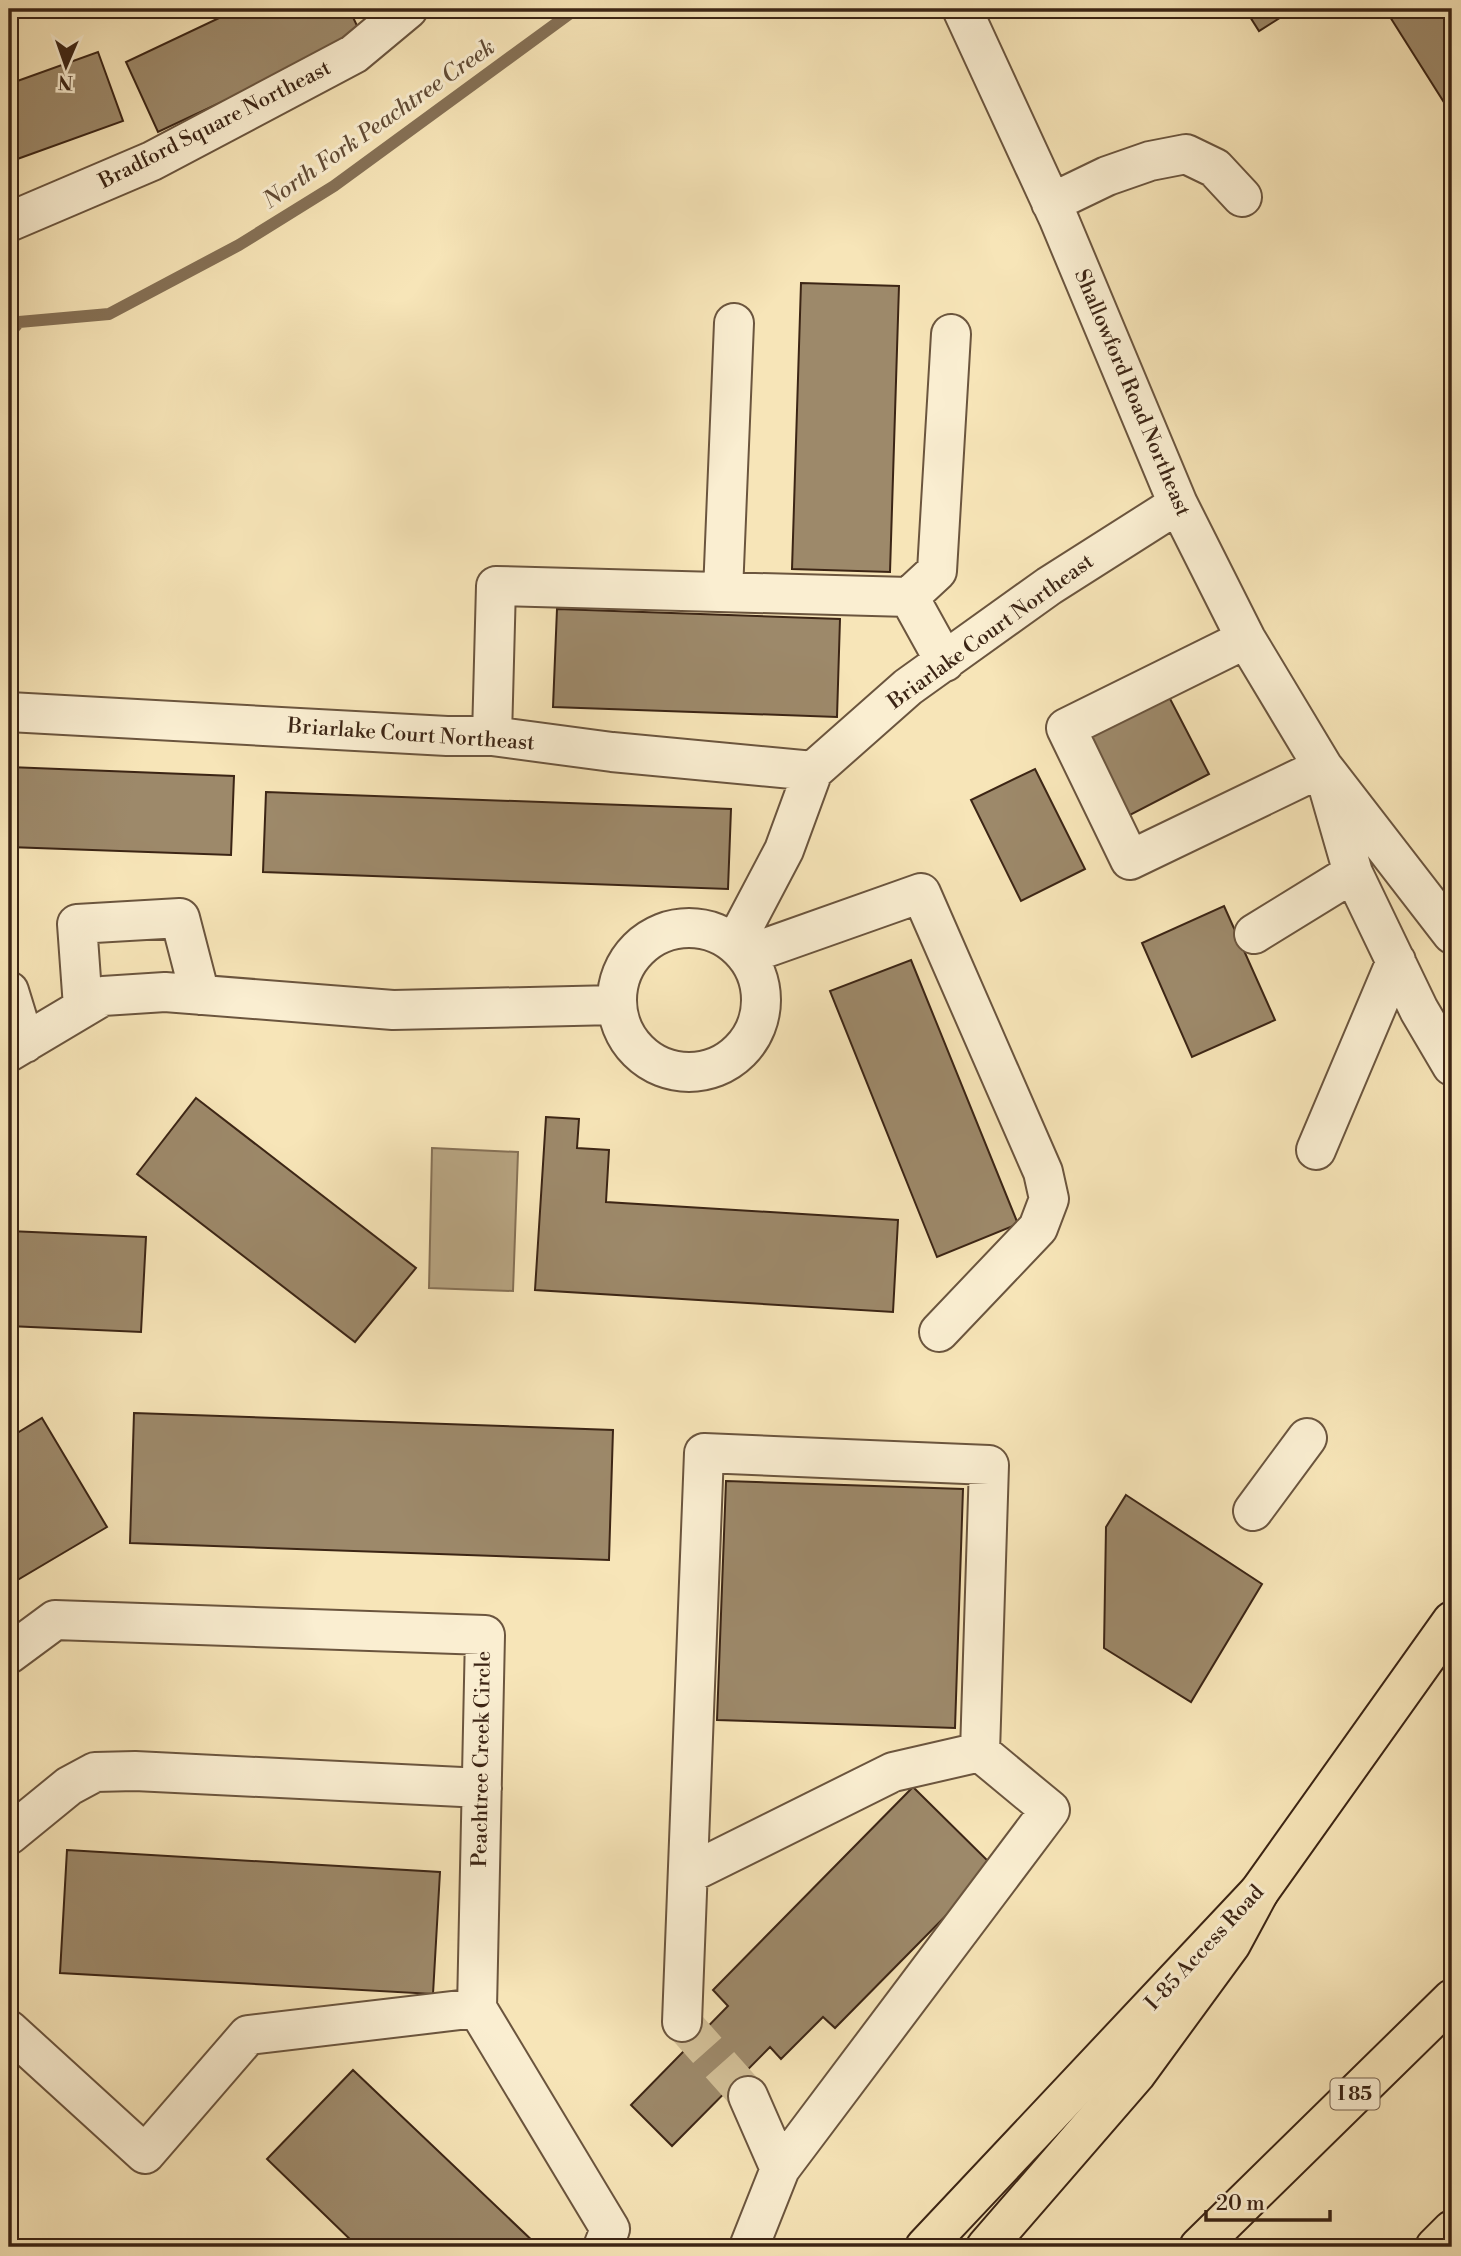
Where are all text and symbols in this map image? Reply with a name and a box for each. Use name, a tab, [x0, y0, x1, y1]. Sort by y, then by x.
north arrow	[32, 32, 102, 102]
water label: North Fork Peachtree Creek	[257, 33, 500, 215]
street label: Bradford Square Northeast	[94, 55, 336, 195]
text: N	[58, 70, 73, 94]
street label: Shallowford Road Northeast	[1068, 266, 1196, 521]
street label: Briarlake Court Northeast	[882, 548, 1099, 716]
street label: Briarlake Court Northeast	[285, 713, 536, 757]
street label: Peachtree Creek Circle	[467, 1651, 497, 1867]
street label: I-85 Access Road	[1140, 1880, 1270, 2016]
road number: I 85	[1330, 2078, 1380, 2110]
scale bar	[1206, 2179, 1330, 2223]
text: 20 m	[1216, 2191, 1265, 2217]

